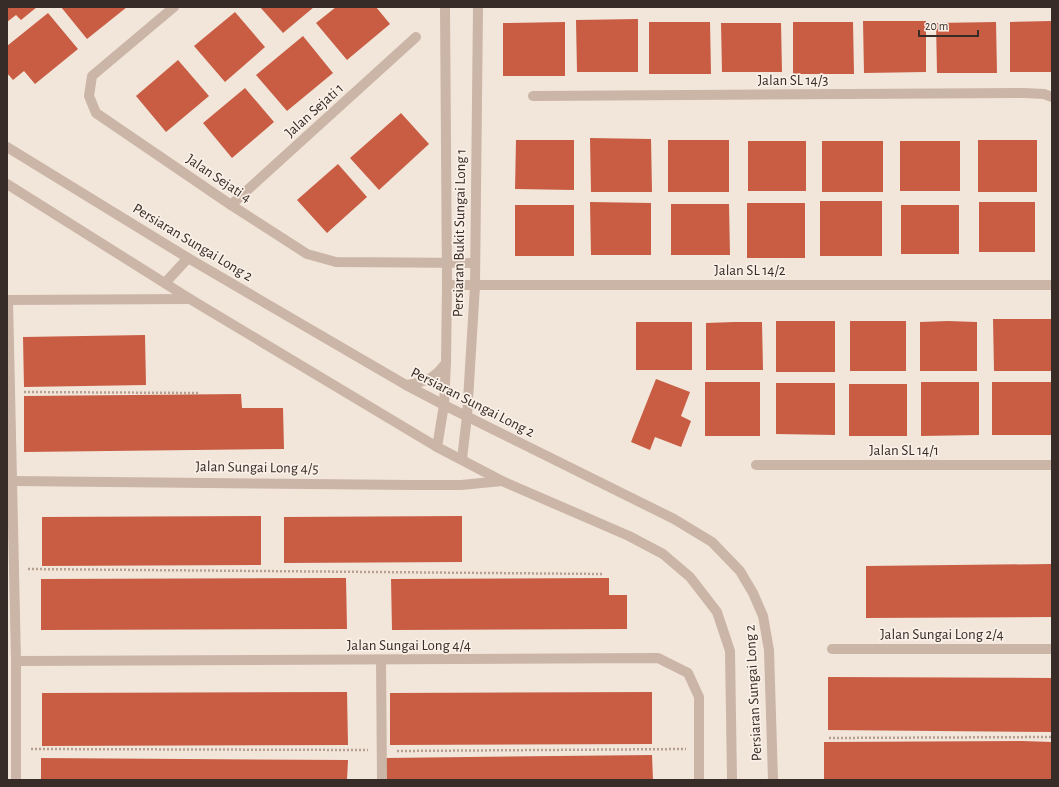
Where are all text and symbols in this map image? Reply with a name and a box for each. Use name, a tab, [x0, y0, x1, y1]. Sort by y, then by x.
scale bar	[919, 12, 978, 38]
text: 20 m	[925, 20, 948, 32]
street label: Jalan SL 14/3	[758, 73, 828, 88]
street label: Jalan Sejati 1	[282, 80, 346, 140]
street label: Persiaran Bukit Sungai Long 1	[451, 149, 468, 317]
street label: Jalan Sejati 4	[184, 151, 254, 206]
street label: Persiaran Sungai Long 2	[130, 201, 255, 284]
street label: Jalan SL 14/2	[714, 263, 786, 278]
street label: Persiaran Sungai Long 2	[408, 365, 537, 440]
street label: Jalan SL 14/1	[869, 443, 939, 458]
street label: Jalan Sungai Long 4/5	[195, 459, 319, 476]
street label: Persiaran Sungai Long 2	[742, 624, 765, 762]
street label: Jalan Sungai Long 2/4	[880, 627, 1004, 642]
street label: Jalan Sungai Long 4/4	[347, 638, 471, 653]

